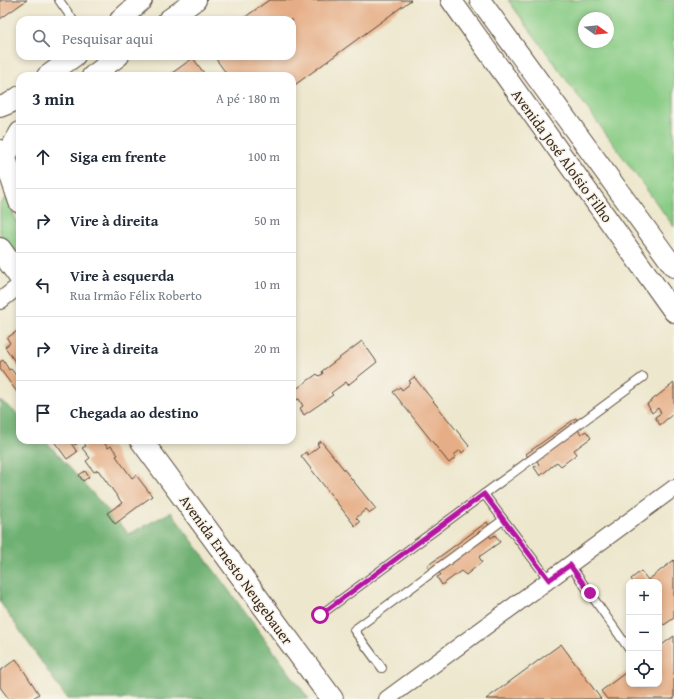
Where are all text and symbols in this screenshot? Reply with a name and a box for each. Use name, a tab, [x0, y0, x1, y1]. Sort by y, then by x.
north arrow	[578, 12, 614, 48]
search box	[16, 16, 296, 60]
icon: search	[30, 27, 52, 49]
text: Pesquisar aqui	[62, 28, 153, 49]
street label: Avenida José Aloísio Filho	[507, 85, 618, 227]
text: 3 min	[32, 86, 74, 111]
text: A pé · 180 m	[216, 89, 280, 108]
icon: ahead	[32, 146, 54, 168]
text: Siga em frente	[70, 146, 166, 167]
text: 100 m	[248, 147, 280, 166]
icon: right	[32, 210, 54, 232]
text: Vire à direita	[70, 210, 158, 231]
text: 50 m	[254, 211, 280, 230]
text: Vire à esquerda	[70, 265, 174, 286]
icon: left	[32, 274, 54, 296]
text: 10 m	[254, 275, 280, 294]
text: Rua Irmão Félix Roberto	[70, 286, 202, 305]
icon: right	[32, 338, 54, 360]
text: Vire à direita	[70, 338, 158, 359]
text: 20 m	[254, 339, 280, 358]
icon: arrive	[32, 402, 54, 424]
text: Chegada ao destino	[70, 402, 198, 423]
street label: Avenida Ernesto Neugebauer	[175, 490, 298, 649]
map controls	[626, 579, 662, 687]
button: +	[626, 579, 662, 615]
route end	[581, 584, 599, 602]
route start	[311, 606, 329, 624]
button: −	[626, 615, 662, 651]
button: locate	[626, 651, 662, 687]

